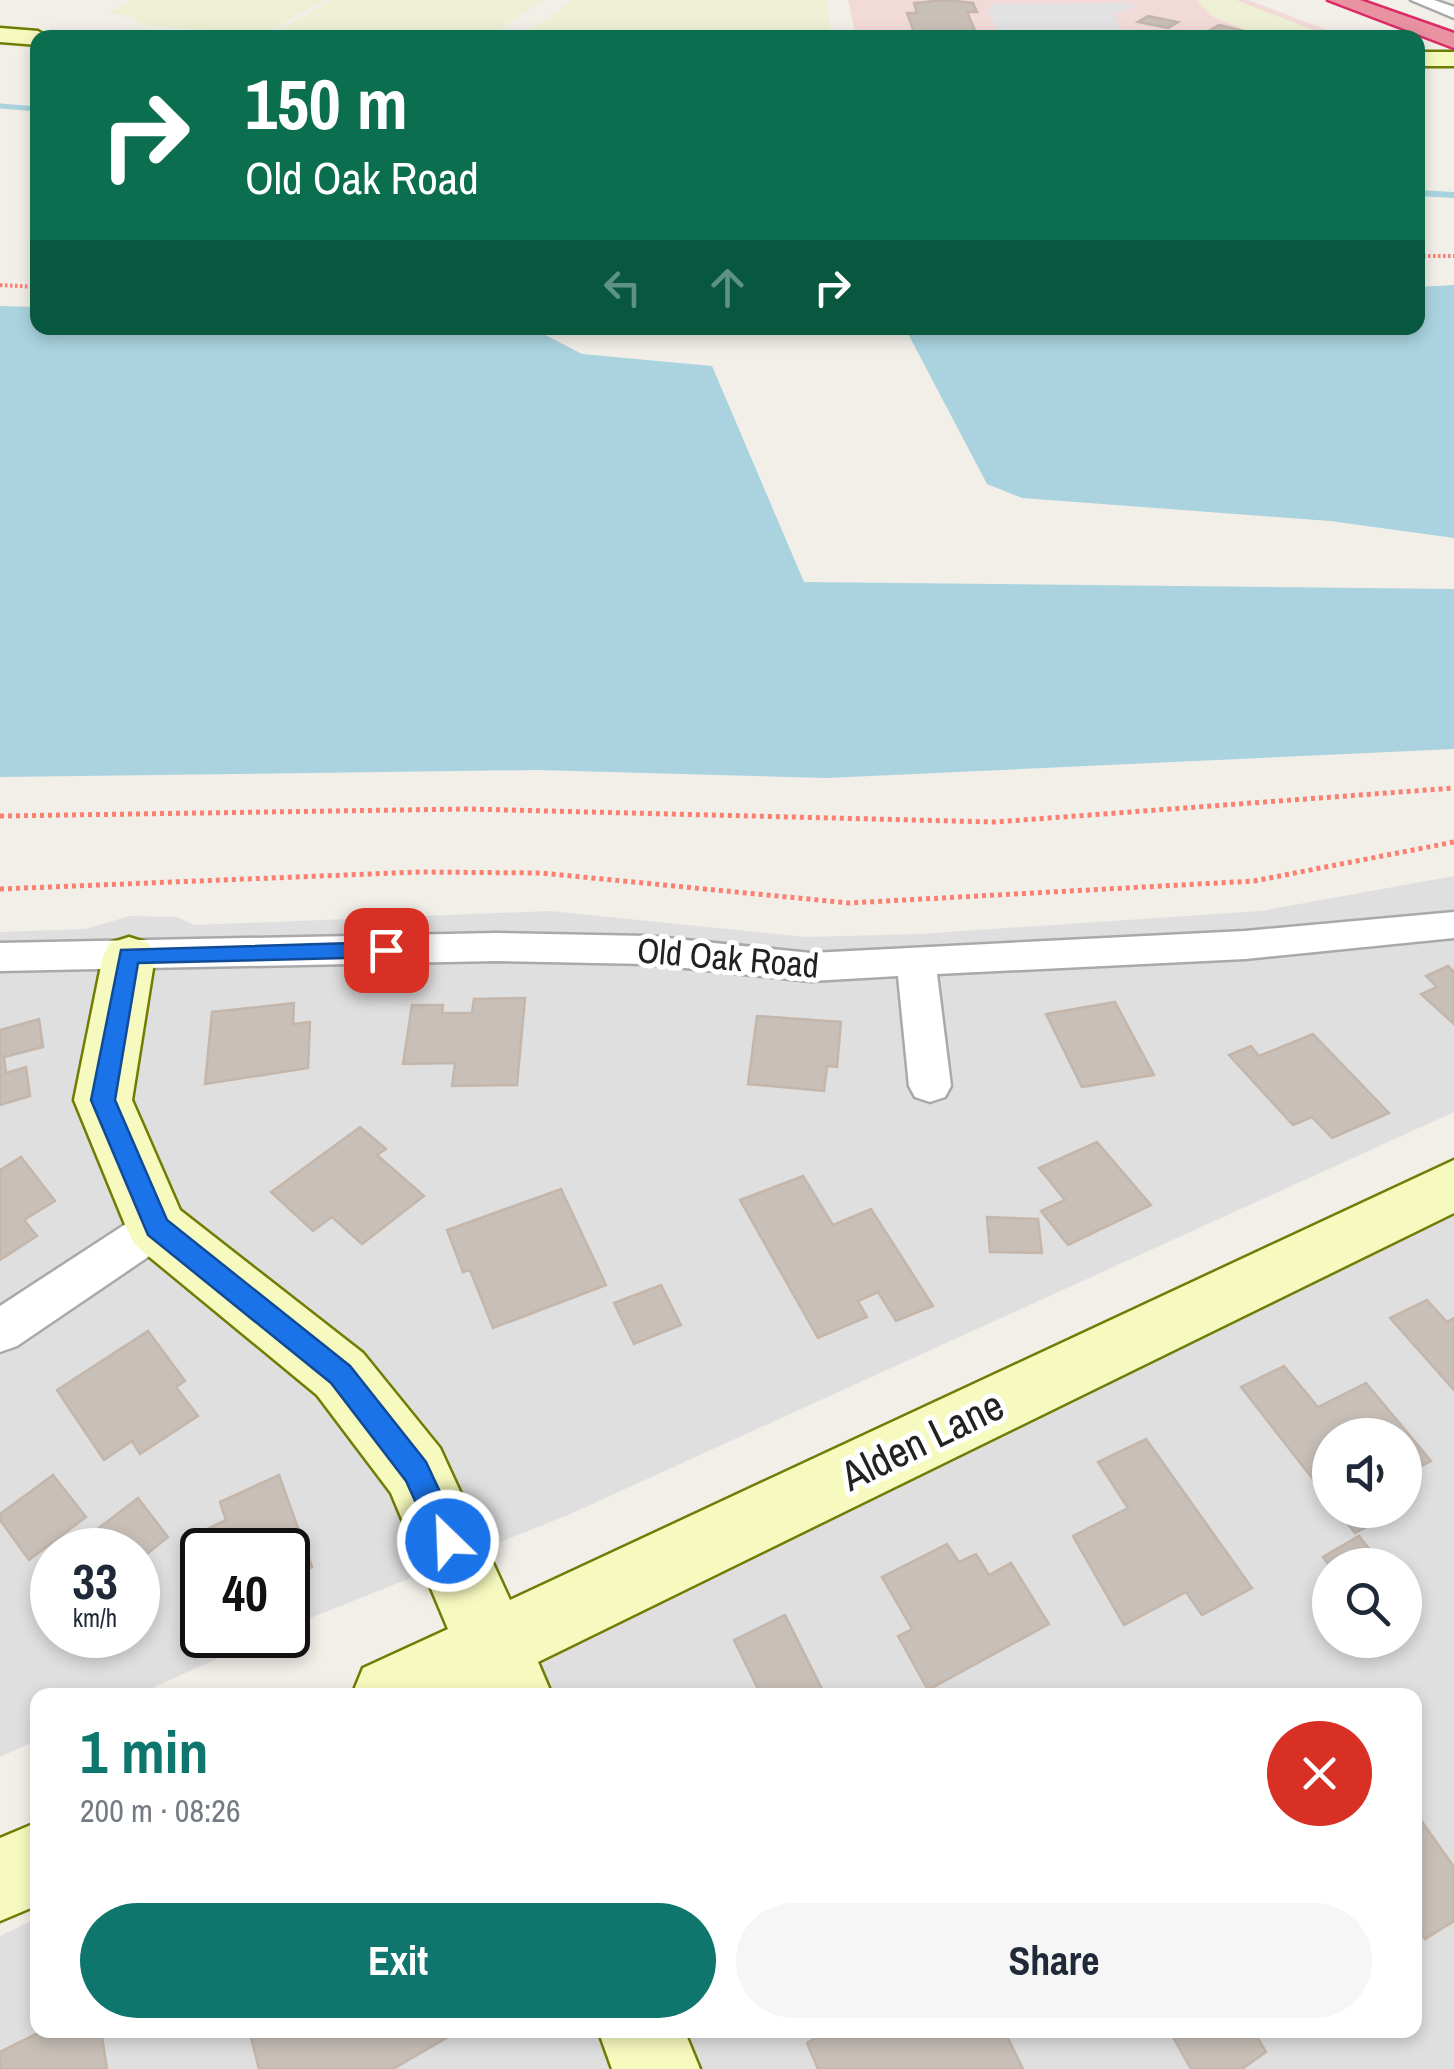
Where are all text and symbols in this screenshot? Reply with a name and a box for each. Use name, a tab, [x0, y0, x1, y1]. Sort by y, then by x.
text: 150 m	[245, 57, 408, 151]
icon: right	[80, 70, 210, 200]
text: Old Oak Road	[245, 147, 479, 208]
icon: left	[595, 260, 650, 315]
icon: ahead	[700, 260, 755, 315]
icon: right	[805, 260, 860, 315]
pin	[344, 908, 429, 993]
icon: arrive	[359, 923, 414, 978]
street label: Old Oak Road	[635, 926, 821, 989]
street label: Alden Lane	[831, 1377, 1013, 1504]
map controls	[1312, 1418, 1422, 1658]
button: sound	[1312, 1418, 1422, 1528]
position arrow	[396, 1489, 500, 1593]
speed limit sign: 40	[180, 1528, 310, 1658]
text: 33	[72, 1547, 118, 1615]
button: search	[1312, 1548, 1422, 1658]
text: km/h	[73, 1601, 117, 1635]
text: 1 min	[80, 1711, 209, 1792]
button: close	[1267, 1721, 1372, 1826]
text: 200 m · 08:26	[80, 1789, 240, 1832]
button: Exit	[80, 1903, 716, 2018]
button: Share	[736, 1903, 1372, 2018]

